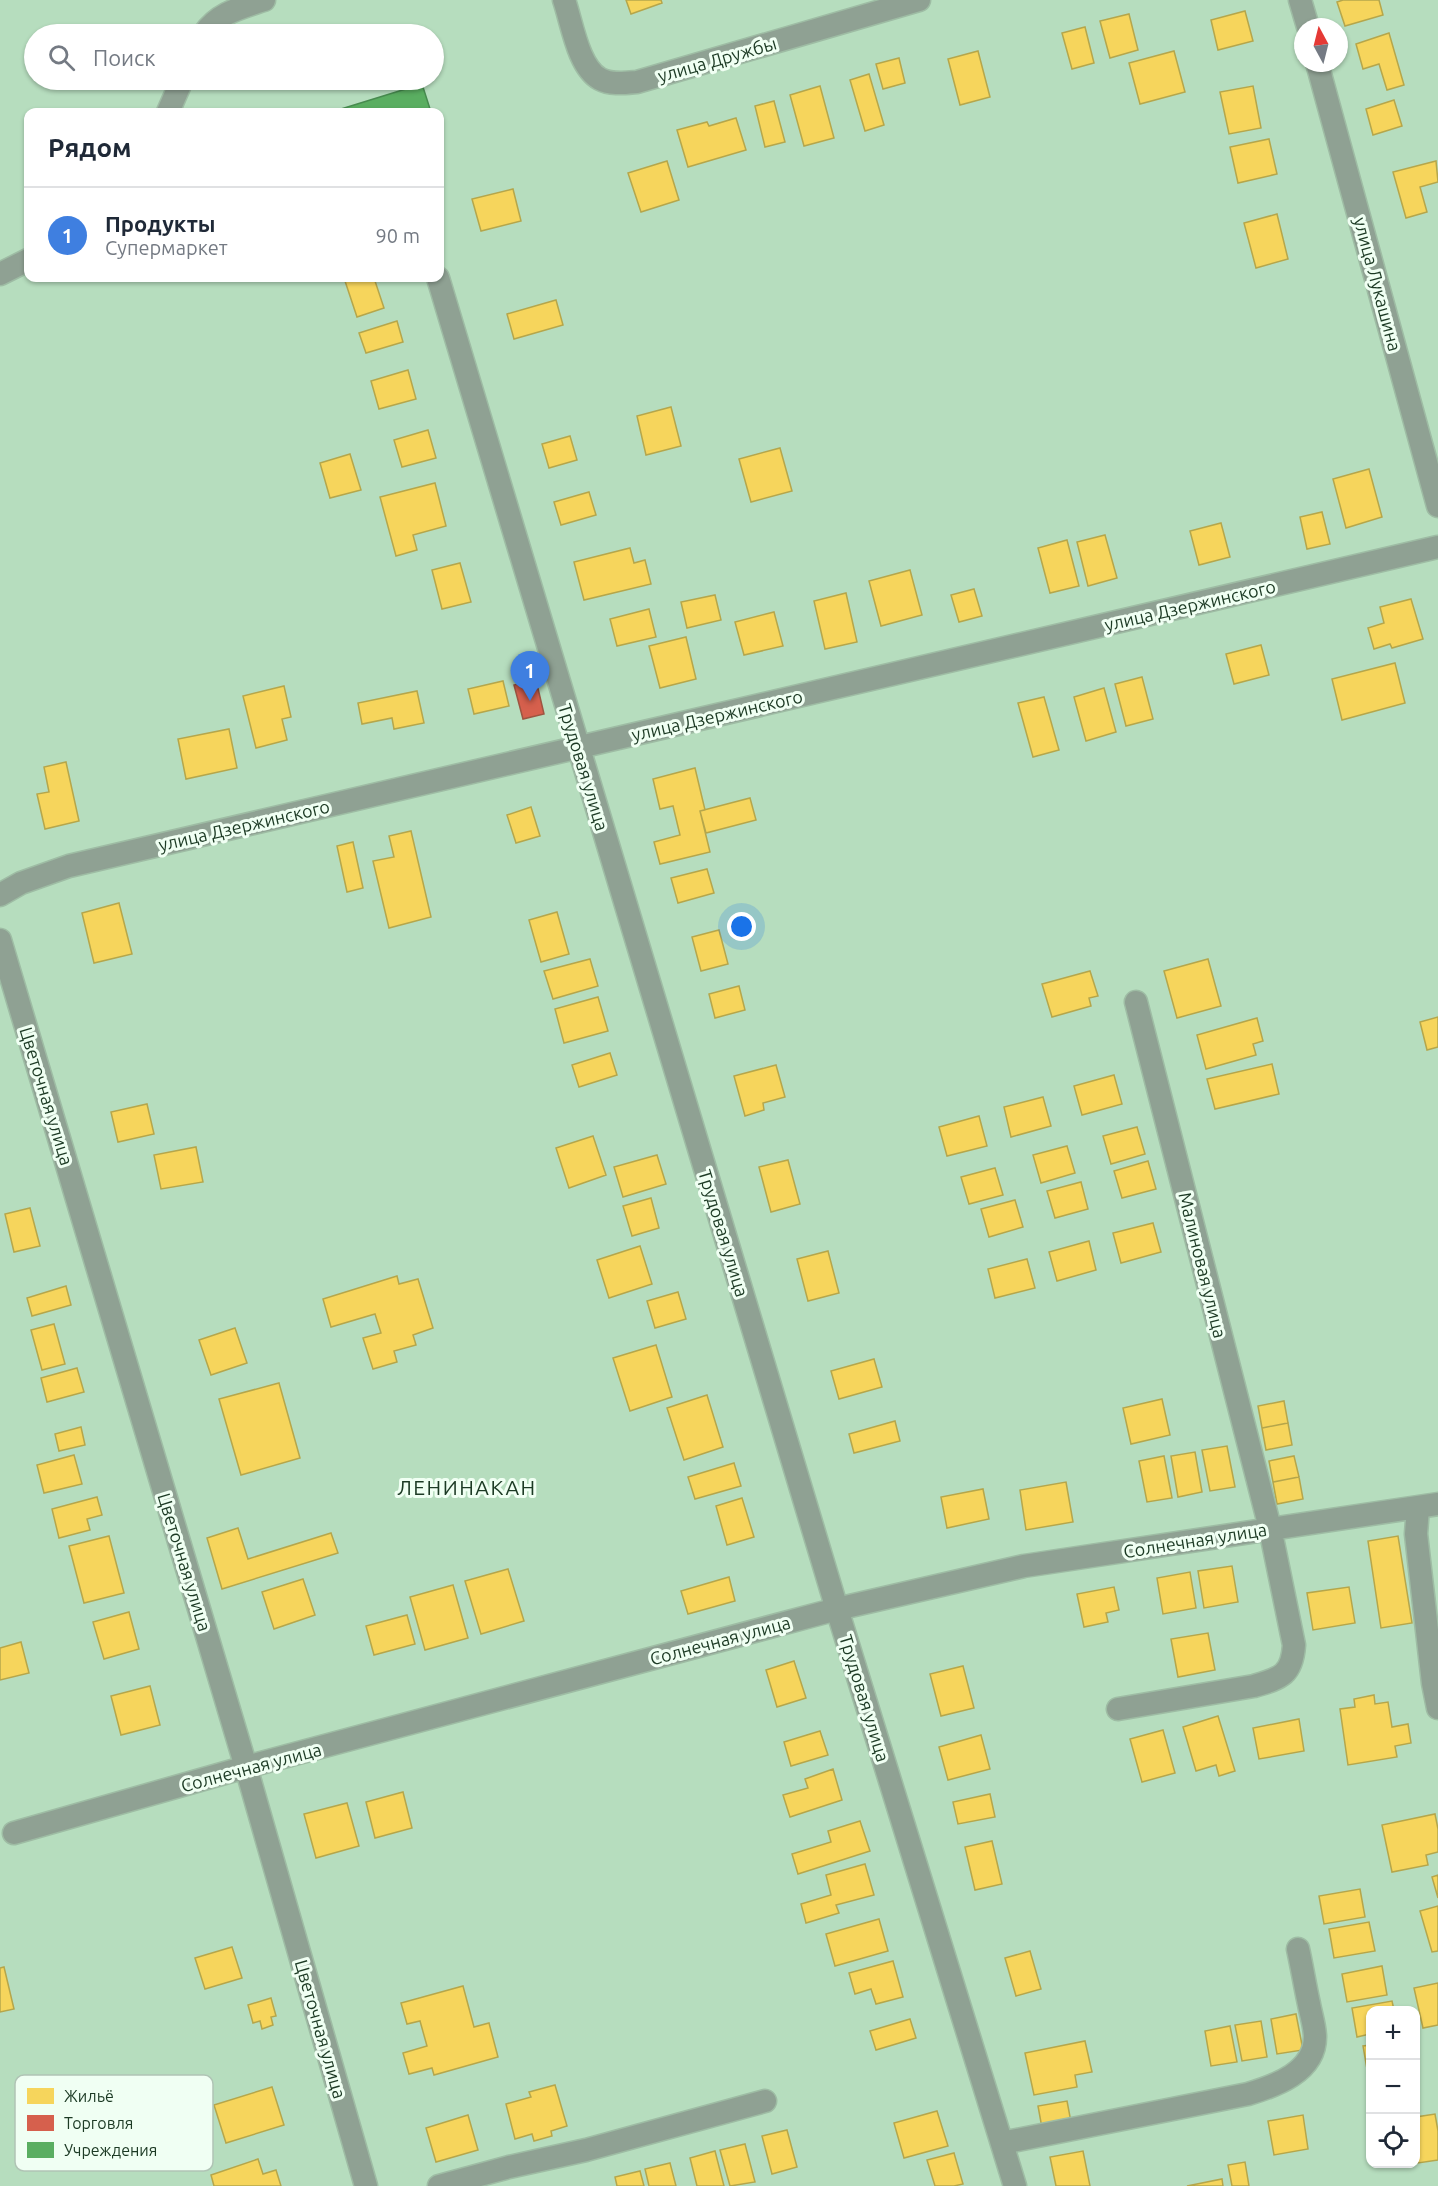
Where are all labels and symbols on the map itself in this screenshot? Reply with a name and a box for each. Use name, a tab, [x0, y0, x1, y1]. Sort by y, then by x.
north arrow	[1294, 18, 1348, 72]
street label: улица Дружбы	[655, 33, 779, 85]
street label: улица Лукашина	[1350, 215, 1406, 353]
street label: улица Дзержинского	[1103, 576, 1277, 634]
pin: 1	[510, 652, 550, 701]
street label: улица Дзержинского	[630, 686, 804, 744]
street label: Трудовая улица	[555, 701, 613, 833]
street label: улица Дзержинского	[157, 796, 331, 854]
your location	[727, 912, 756, 941]
street label: Цветочная улица	[16, 1025, 78, 1167]
street label: Трудовая улица	[695, 1167, 753, 1299]
street label: Малиновая улица	[1175, 1190, 1231, 1340]
district label: ЛЕНИНАКАН	[397, 1475, 537, 1499]
street label: Цветочная улица	[154, 1491, 216, 1633]
street label: Солнечная улица	[1122, 1519, 1268, 1561]
street label: Солнечная улица	[647, 1612, 793, 1668]
street label: Трудовая улица	[836, 1632, 894, 1764]
street label: Солнечная улица	[178, 1739, 324, 1795]
street label: Цветочная улица	[292, 1957, 350, 2101]
legend	[15, 2075, 213, 2171]
text: Жильё	[64, 2087, 114, 2105]
text: Торговля	[64, 2114, 133, 2132]
text: Учреждения	[64, 2141, 157, 2159]

